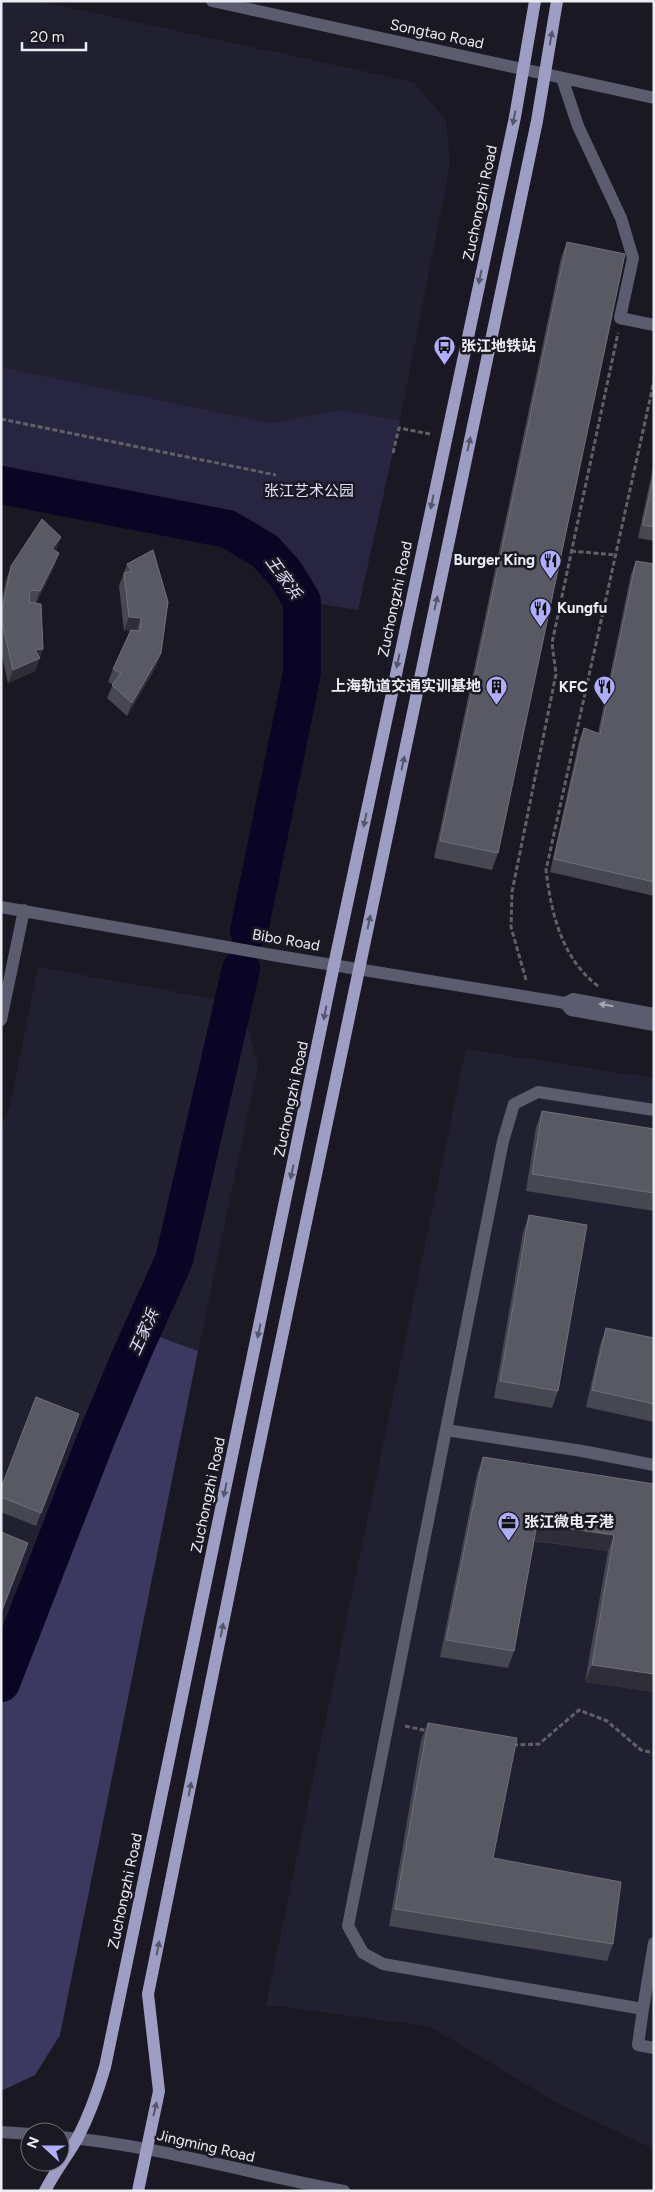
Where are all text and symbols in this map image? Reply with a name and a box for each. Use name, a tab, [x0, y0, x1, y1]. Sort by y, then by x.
street label: Songtao Road	[389, 15, 485, 53]
scale bar	[22, 20, 86, 52]
text: 20 m	[30, 28, 64, 46]
one-way arrow	[547, 29, 555, 45]
one-way arrow	[510, 110, 518, 126]
street label: Zuchongzhi Road	[459, 144, 501, 262]
one-way arrow	[476, 269, 484, 285]
bus stop icon: 张江地铁站	[433, 334, 457, 365]
place label: 张江地铁站	[461, 337, 536, 355]
one-way arrow	[465, 437, 473, 452]
park label: 张江艺术公园	[264, 482, 354, 500]
one-way arrow	[428, 495, 436, 510]
street label: Zuchongzhi Road	[374, 540, 416, 658]
restaurant icon: Burger King	[539, 548, 563, 579]
place label: Burger King	[454, 551, 535, 569]
water label: 王家浜	[262, 552, 307, 604]
one-way arrow	[432, 596, 440, 611]
restaurant icon: Kungfu	[529, 596, 553, 627]
place label: Kungfu	[557, 599, 607, 617]
one-way arrow	[394, 654, 402, 670]
building icon: 上海轨道交通实训基地	[485, 674, 509, 705]
restaurant icon: KFC	[592, 675, 616, 706]
place label: 上海轨道交通实训基地	[331, 677, 481, 695]
place label: KFC	[559, 678, 588, 696]
one-way arrow	[399, 754, 407, 770]
one-way arrow	[360, 813, 368, 829]
one-way arrow	[365, 914, 373, 929]
street label: Bibo Road	[251, 925, 321, 955]
one-way arrow	[597, 1001, 613, 1009]
one-way arrow	[320, 1005, 328, 1021]
street label: Zuchongzhi Road	[270, 1040, 312, 1158]
one-way arrow	[288, 1164, 296, 1180]
water label: 王家浜	[125, 1305, 163, 1358]
one-way arrow	[254, 1324, 262, 1340]
street label: Zuchongzhi Road	[187, 1436, 229, 1554]
one-way arrow	[221, 1483, 229, 1498]
office icon: 张江微电子港	[496, 1510, 520, 1541]
place label: 张江微电子港	[524, 1513, 614, 1531]
one-way arrow	[218, 1622, 226, 1637]
one-way arrow	[186, 1781, 194, 1796]
street label: Zuchongzhi Road	[104, 1832, 146, 1950]
one-way arrow	[154, 1940, 162, 1956]
one-way arrow	[151, 2101, 159, 2116]
north arrow	[20, 2122, 70, 2172]
street label: Jingming Road	[155, 2126, 257, 2166]
text: N	[23, 2134, 43, 2151]

